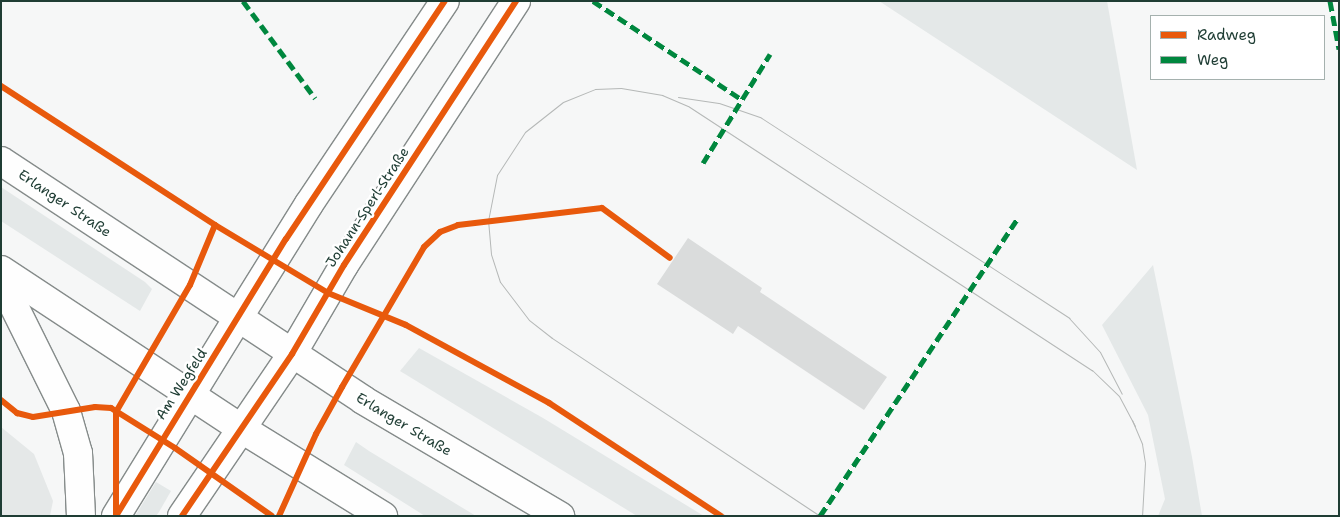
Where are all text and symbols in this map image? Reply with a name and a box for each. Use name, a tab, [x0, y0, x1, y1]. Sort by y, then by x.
legend	[1150, 15, 1325, 80]
text: Radweg	[1197, 25, 1256, 45]
text: Weg	[1197, 50, 1228, 70]
street label: Johann-Sperl-Straße	[322, 144, 412, 270]
street label: Erlanger Straße	[15, 166, 115, 240]
street label: Am Wegfeld	[152, 345, 210, 423]
street label: Erlanger Straße	[353, 389, 455, 459]

